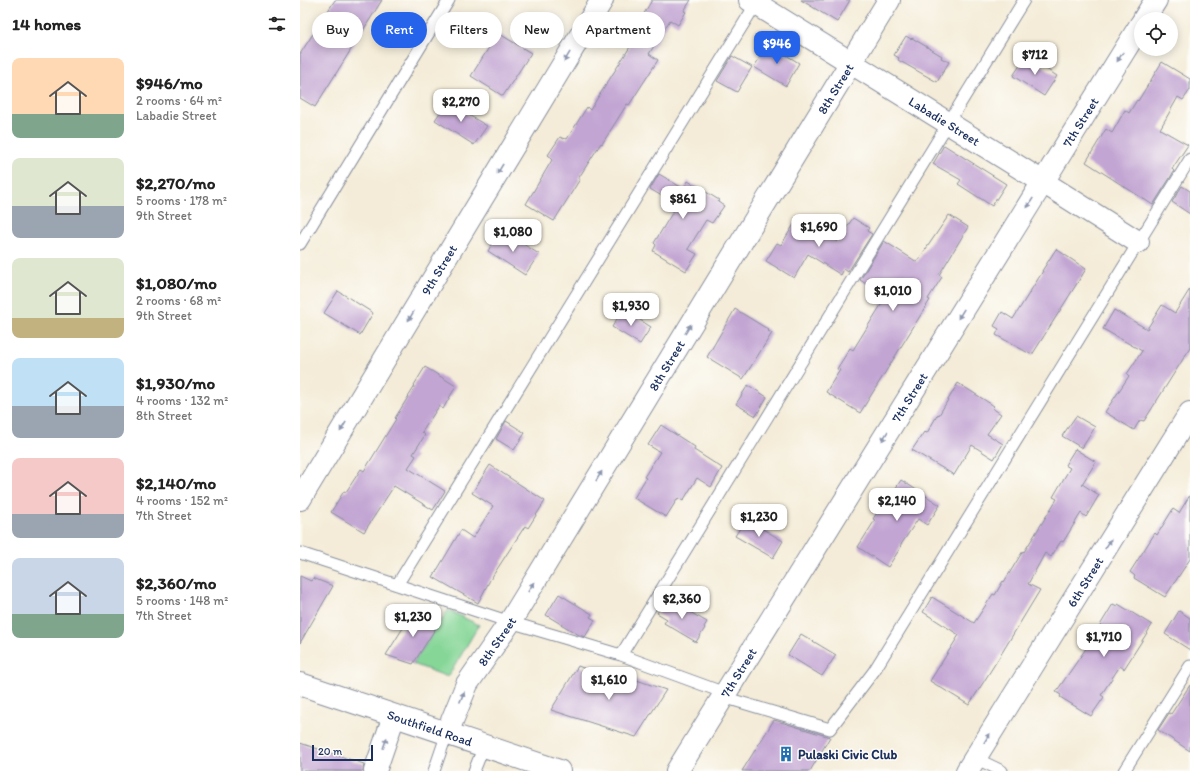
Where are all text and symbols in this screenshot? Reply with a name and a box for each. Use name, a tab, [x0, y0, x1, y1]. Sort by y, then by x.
chip: Buy	[312, 12, 363, 48]
chip: Rent	[371, 12, 427, 48]
chip: Filters	[435, 12, 502, 48]
chip: New	[510, 12, 564, 48]
chip: Apartment	[572, 12, 665, 48]
map controls	[1134, 12, 1178, 56]
button: locate	[1134, 12, 1178, 56]
icon: filters	[266, 13, 288, 35]
text: 14 homes	[12, 14, 81, 34]
pin: $946	[753, 31, 801, 65]
text: $946	[763, 36, 791, 51]
pin: $712	[1011, 42, 1059, 76]
text: $712	[1022, 47, 1048, 62]
one-way arrow	[1117, 51, 1124, 63]
one-way arrow	[563, 52, 571, 62]
street label: 8th Street	[814, 61, 857, 117]
text: $946/mo	[136, 73, 203, 93]
icon: home	[44, 74, 92, 122]
pin: $2,270	[428, 89, 494, 123]
text: 2 rooms · 64 m²	[136, 93, 222, 108]
text: $2,270	[442, 94, 480, 109]
street label: Labadie Street	[906, 94, 983, 149]
street label: 7th Street	[1060, 95, 1102, 150]
text: Labadie Street	[136, 108, 217, 123]
one-way arrow	[496, 163, 503, 175]
text: $2,270/mo	[136, 173, 216, 193]
icon: home	[44, 174, 92, 222]
pin: $861	[659, 186, 707, 220]
text: $861	[670, 191, 696, 206]
text: 5 rooms · 178 m²	[136, 193, 227, 208]
one-way arrow	[1026, 198, 1034, 208]
text: 9th Street	[136, 208, 192, 223]
pin: $1,690	[786, 214, 852, 248]
pin: $1,080	[480, 219, 546, 253]
text: $1,690	[800, 219, 838, 234]
text: $1,080	[494, 224, 532, 239]
street label: 9th Street	[418, 242, 460, 298]
text: $1,080/mo	[136, 273, 217, 293]
icon: home	[44, 274, 92, 322]
pin: $1,010	[860, 278, 926, 312]
text: $1,010	[874, 283, 912, 298]
text: 2 rooms · 68 m²	[136, 293, 221, 308]
pin: $1,930	[598, 293, 664, 327]
text: $1,930	[612, 298, 650, 313]
text: 9th Street	[136, 308, 192, 323]
one-way arrow	[957, 309, 965, 319]
one-way arrow	[407, 310, 414, 322]
one-way arrow	[684, 324, 692, 334]
street label: 8th Street	[646, 338, 688, 393]
street label: 7th Street	[889, 370, 931, 425]
text: $1,930/mo	[136, 373, 215, 393]
icon: home	[44, 374, 92, 422]
text: 4 rooms · 132 m²	[136, 393, 228, 408]
text: 8th Street	[136, 408, 192, 423]
one-way arrow	[340, 421, 347, 433]
one-way arrow	[881, 431, 889, 441]
one-way arrow	[595, 470, 602, 482]
text: $2,140/mo	[136, 473, 216, 493]
icon: home	[44, 474, 92, 522]
pin: $2,140	[864, 488, 930, 522]
text: 4 rooms · 152 m²	[136, 493, 228, 508]
text: $2,140	[878, 493, 916, 508]
pin: $1,230	[726, 504, 792, 538]
text: 7th Street	[136, 508, 192, 523]
text: $1,230	[740, 509, 778, 524]
one-way arrow	[1104, 539, 1112, 549]
street label: 6th Street	[1064, 554, 1107, 610]
text: $2,360/mo	[136, 573, 216, 593]
icon: home	[44, 574, 92, 622]
one-way arrow	[527, 582, 535, 592]
pin: $2,360	[649, 586, 715, 620]
text: $2,360	[663, 591, 701, 606]
text: 5 rooms · 148 m²	[136, 593, 228, 608]
pin: $1,230	[380, 604, 446, 638]
text: 7th Street	[136, 608, 192, 623]
text: $1,230	[394, 609, 432, 624]
street label: 8th Street	[475, 614, 519, 669]
pin: $1,710	[1071, 624, 1137, 658]
text: $1,710	[1086, 629, 1122, 644]
street label: 7th Street	[718, 645, 760, 700]
pin: $1,610	[576, 667, 642, 701]
text: $1,610	[591, 672, 627, 687]
one-way arrow	[459, 691, 465, 702]
street label: Southfield Road	[385, 707, 474, 749]
one-way arrow	[984, 732, 991, 744]
one-way arrow	[382, 737, 388, 749]
scale bar	[312, 743, 373, 762]
text: 20 m	[318, 745, 342, 758]
building icon: Pulaski Civic Club	[777, 745, 795, 763]
place label: Pulaski Civic Club	[798, 747, 898, 762]

